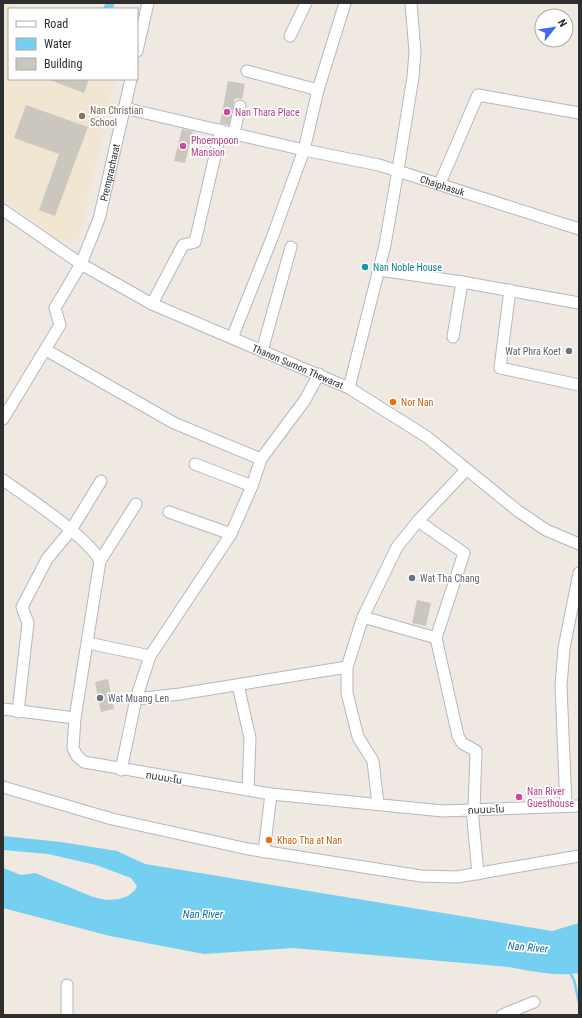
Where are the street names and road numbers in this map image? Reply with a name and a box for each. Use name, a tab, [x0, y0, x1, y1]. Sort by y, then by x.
street label: Prempracharat	[98, 143, 122, 202]
street label: Chaiphasuk	[419, 174, 466, 198]
street label: Thanon Sumon Thewarat	[250, 342, 345, 391]
street label: ถนนมะโน	[145, 769, 183, 786]
street label: ถนนมะโน	[467, 803, 505, 816]

